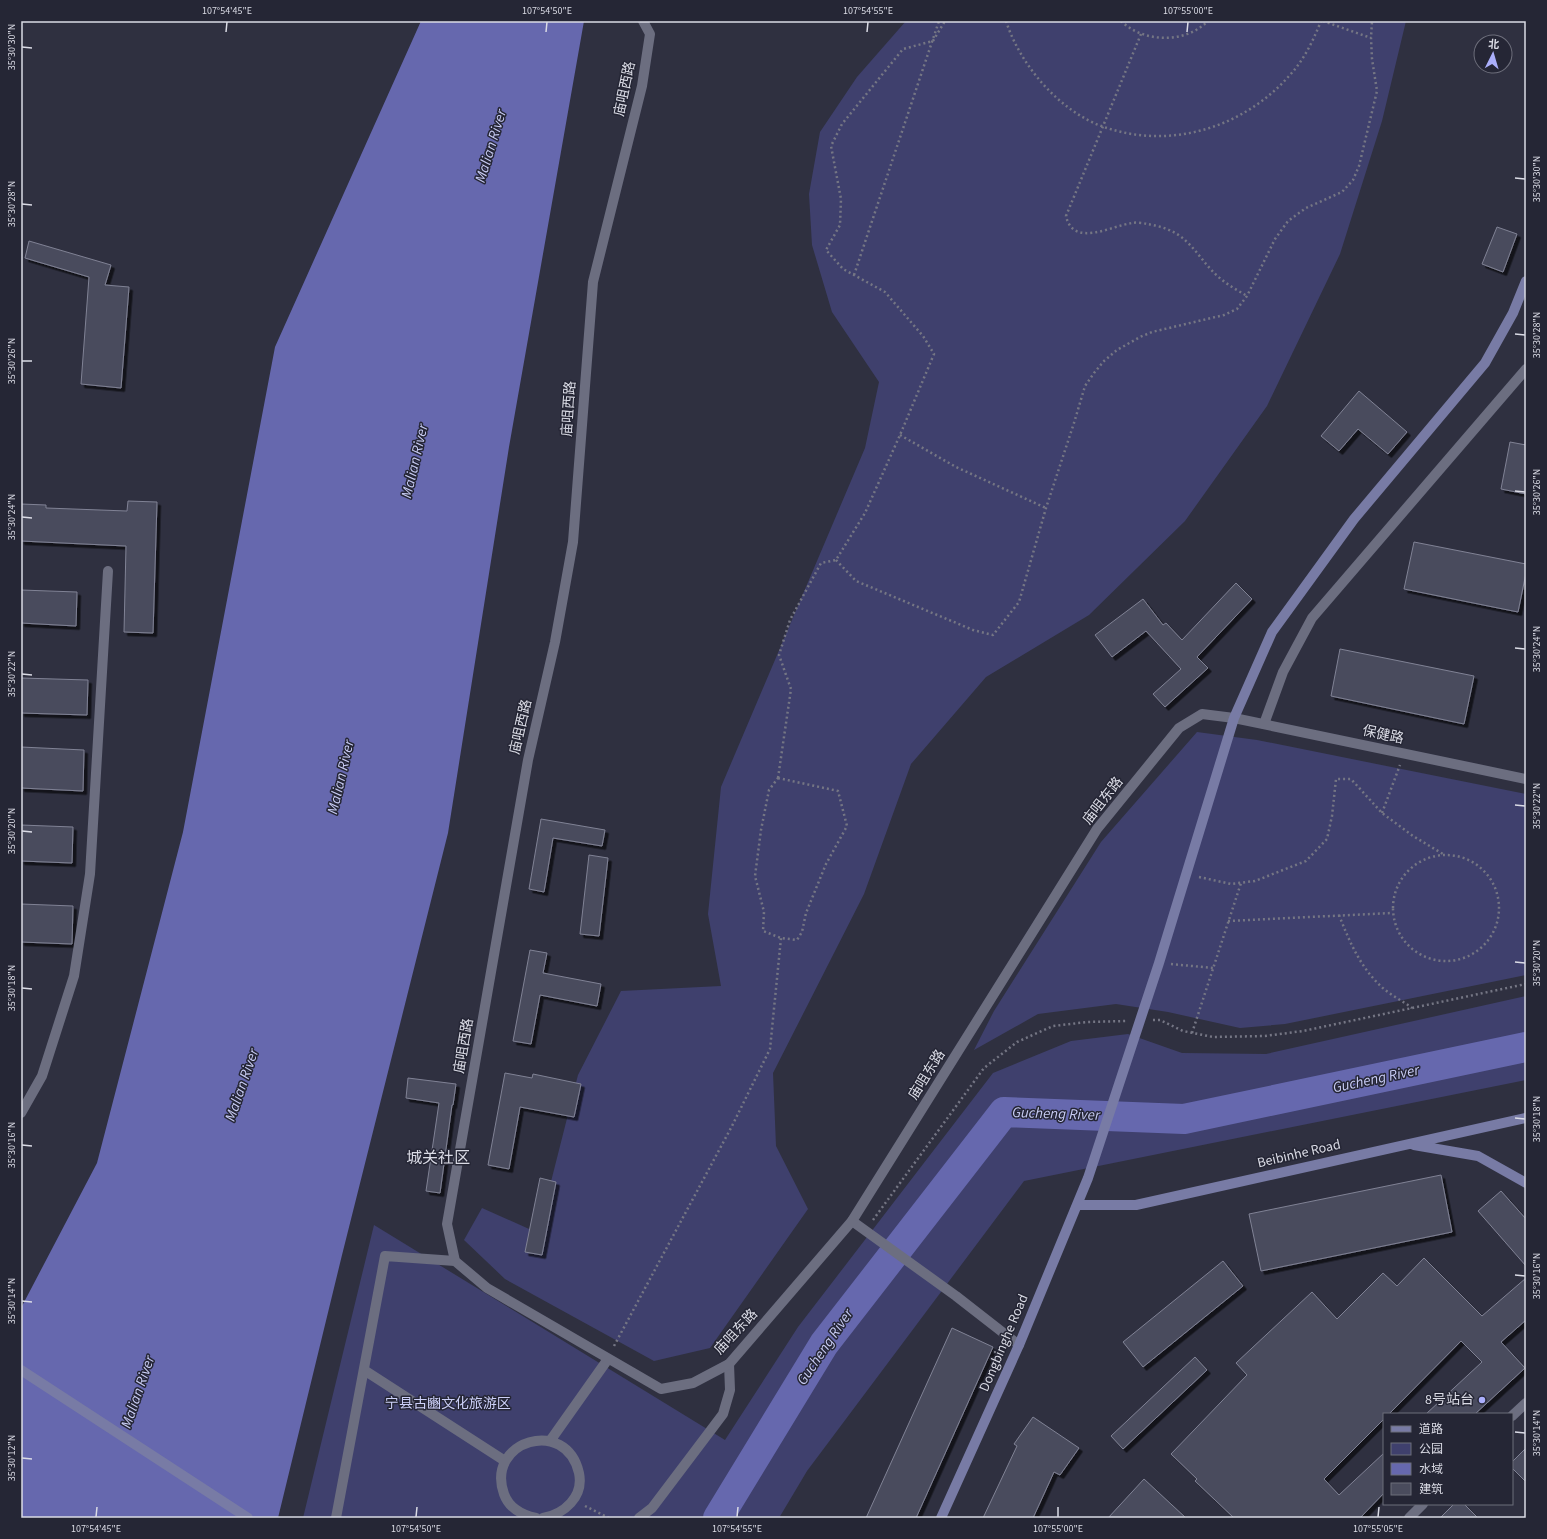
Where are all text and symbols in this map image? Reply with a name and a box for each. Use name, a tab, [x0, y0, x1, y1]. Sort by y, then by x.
text: 107°54'45"E	[202, 4, 252, 18]
text: 107°54'50"E	[522, 4, 572, 18]
text: 107°54'55"E	[843, 4, 893, 18]
text: 107°55'00"E	[1163, 4, 1213, 18]
text: 35°30'30"N	[5, 24, 19, 70]
north arrow	[1473, 34, 1513, 74]
text: 北	[1488, 37, 1500, 52]
street label: 庙咀西路	[609, 60, 641, 118]
water label: Malian River	[470, 106, 512, 185]
text: 35°30'30"N	[1530, 156, 1544, 202]
text: 35°30'28"N	[5, 181, 19, 227]
text: 35°30'28"N	[1530, 312, 1544, 358]
text: 35°30'26"N	[5, 338, 19, 384]
street label: 庙咀西路	[557, 380, 581, 438]
water label: Malian River	[396, 421, 434, 500]
text: 35°30'26"N	[1530, 469, 1544, 515]
text: 35°30'24"N	[5, 494, 19, 540]
text: 35°30'24"N	[1530, 626, 1544, 672]
text: 35°30'22"N	[5, 651, 19, 697]
street label: 庙咀西路	[505, 697, 537, 757]
street label: 保健路	[1360, 721, 1406, 749]
water label: Malian River	[322, 737, 360, 816]
street label: 庙咀东路	[1078, 773, 1128, 829]
text: 35°30'22"N	[1530, 783, 1544, 829]
text: 35°30'20"N	[5, 808, 19, 854]
text: 35°30'20"N	[1530, 940, 1544, 986]
text: 35°30'18"N	[5, 965, 19, 1011]
street label: 庙咀西路	[449, 1017, 479, 1075]
water label: Malian River	[220, 1045, 265, 1124]
street label: 庙咀东路	[904, 1046, 950, 1104]
water label: Gucheng River	[1331, 1059, 1422, 1098]
text: 35°30'18"N	[1530, 1096, 1544, 1142]
water label: Gucheng River	[1012, 1102, 1101, 1126]
text: 35°30'16"N	[5, 1122, 19, 1168]
street label: Beibinhe Road	[1255, 1135, 1343, 1173]
district label: 城关社区	[406, 1147, 470, 1169]
text: 35°30'16"N	[1530, 1253, 1544, 1299]
text: 35°30'14"N	[5, 1278, 19, 1324]
street label: Dongbinghe Road	[974, 1291, 1034, 1395]
water label: Gucheng River	[792, 1304, 859, 1389]
street label: 庙咀东路	[710, 1305, 762, 1359]
water label: Malian River	[116, 1352, 161, 1431]
place label: 8号站台	[1425, 1390, 1474, 1410]
park label: 宁县古豳文化旅游区	[385, 1394, 511, 1414]
marker: 8号站台	[1477, 1395, 1487, 1405]
text: 35°30'14"N	[1530, 1410, 1544, 1456]
legend	[1383, 1413, 1513, 1505]
text: 道路	[1419, 1421, 1443, 1438]
text: 35°30'12"N	[5, 1435, 19, 1481]
text: 公园	[1419, 1441, 1443, 1458]
text: 水域	[1419, 1461, 1443, 1478]
text: 建筑	[1419, 1481, 1443, 1498]
text: 107°54'45"E	[71, 1522, 121, 1536]
text: 107°54'50"E	[391, 1522, 441, 1536]
text: 107°54'55"E	[712, 1522, 762, 1536]
text: 107°55'00"E	[1033, 1522, 1083, 1536]
text: 107°55'05"E	[1353, 1522, 1403, 1536]

